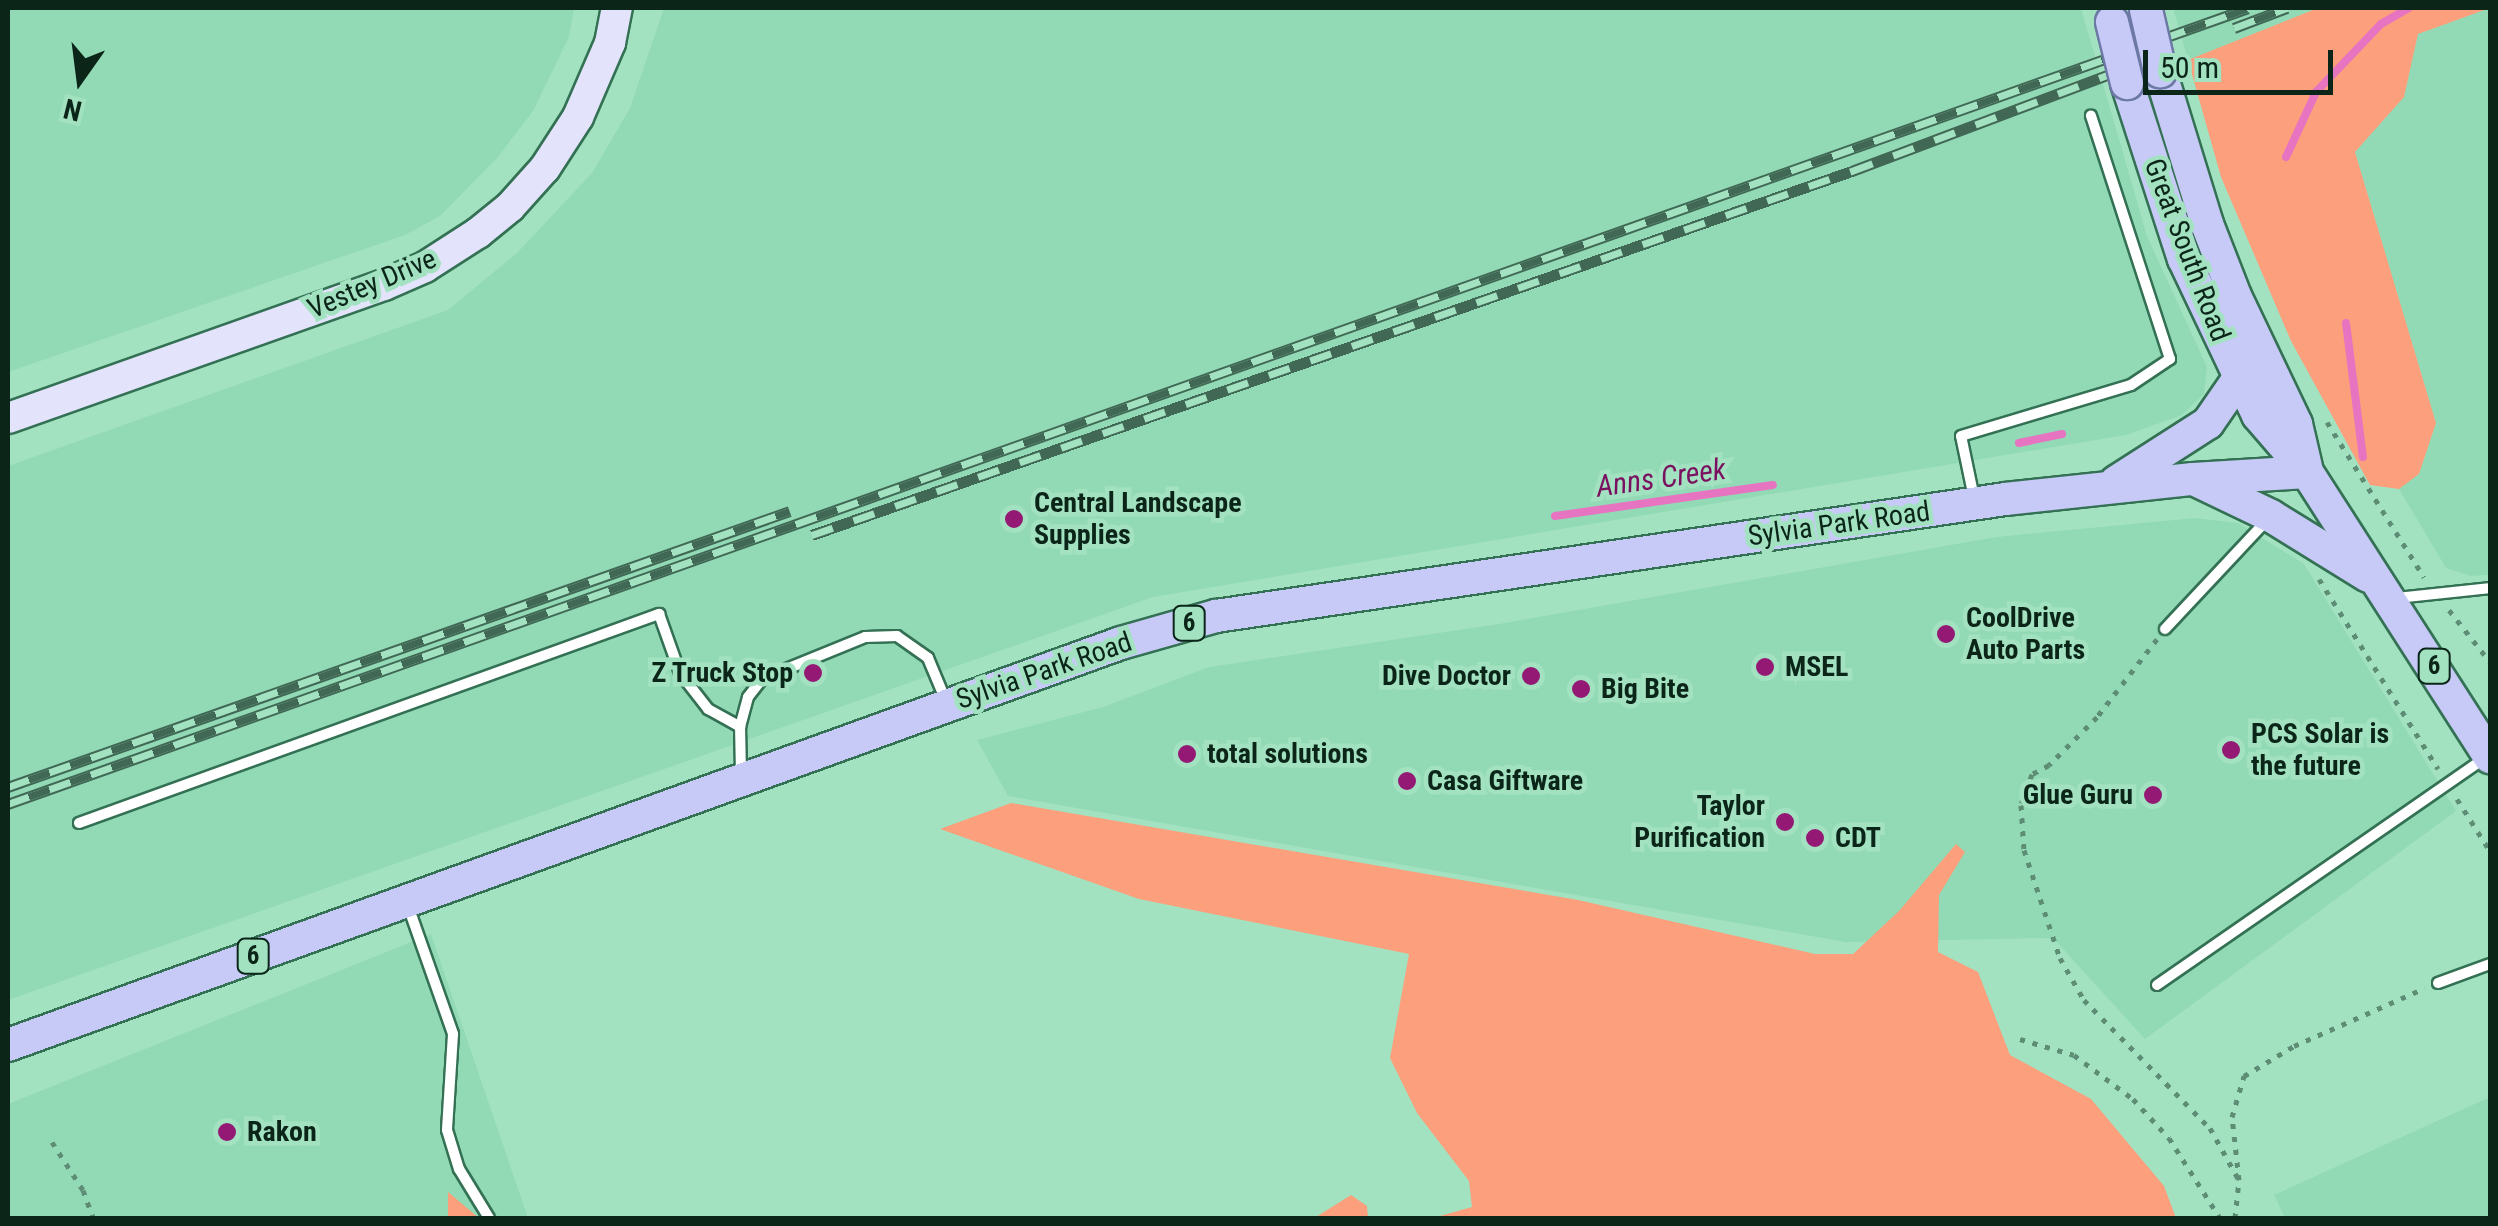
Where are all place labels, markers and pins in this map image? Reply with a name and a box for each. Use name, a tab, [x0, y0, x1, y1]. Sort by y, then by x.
place label: Central Landscape Supplies	[1034, 486, 1242, 552]
marker: Central Landscape Supplies	[1003, 508, 1025, 530]
place label: CoolDrive Auto Parts	[1966, 601, 2085, 667]
marker: CoolDrive Auto Parts	[1935, 623, 1957, 645]
place label: MSEL	[1785, 650, 1848, 684]
place label: Z Truck Stop	[651, 656, 793, 690]
marker: MSEL	[1754, 656, 1776, 678]
place label: Dive Doctor	[1382, 659, 1511, 693]
marker: Z Truck Stop	[802, 662, 824, 684]
marker: Dive Doctor	[1520, 665, 1542, 687]
place label: Big Bite	[1601, 672, 1689, 706]
marker: Big Bite	[1570, 678, 1592, 700]
place label: PCS Solar is the future	[2251, 717, 2389, 783]
place label: total solutions	[1207, 737, 1368, 771]
marker: PCS Solar is the future	[2220, 739, 2242, 761]
marker: total solutions	[1176, 743, 1198, 765]
place label: Casa Giftware	[1427, 764, 1583, 798]
marker: Casa Giftware	[1396, 770, 1418, 792]
place label: Glue Guru	[2023, 778, 2133, 812]
marker: Glue Guru	[2142, 784, 2164, 806]
place label: Taylor Purification	[1634, 789, 1765, 855]
marker: Taylor Purification	[1774, 811, 1796, 833]
place label: CDT	[1835, 821, 1881, 855]
marker: CDT	[1804, 827, 1826, 849]
place label: Rakon	[247, 1115, 317, 1149]
marker: Rakon	[216, 1121, 238, 1143]

